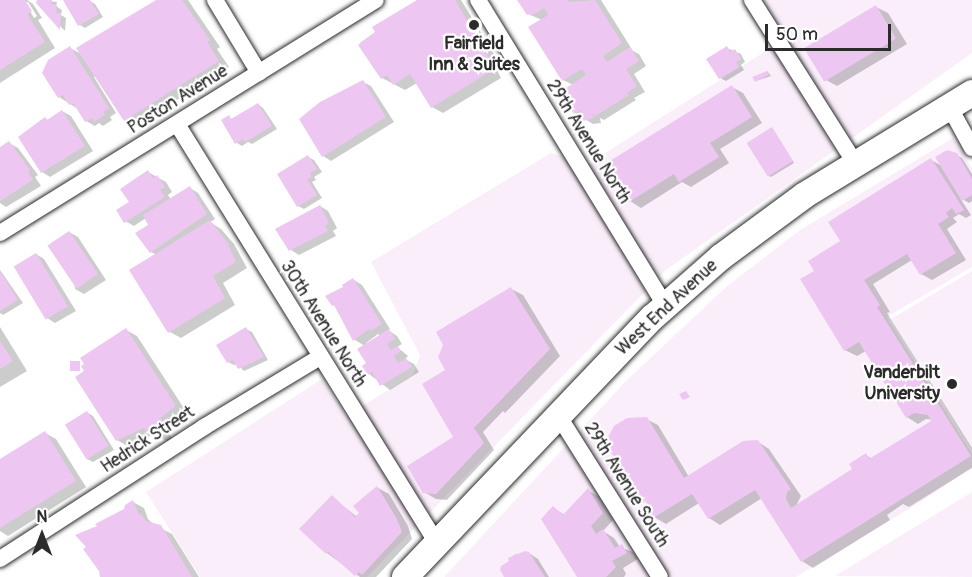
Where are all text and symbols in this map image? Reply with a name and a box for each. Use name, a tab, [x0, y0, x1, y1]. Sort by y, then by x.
scale bar	[768, 12, 894, 50]
marker: Fairfield Inn & Suites	[467, 18, 481, 32]
text: 50 m	[776, 23, 818, 46]
place label: Fairfield Inn & Suites	[428, 34, 520, 76]
street label: Poston Avenue	[124, 61, 232, 139]
street label: 29th Avenue North	[541, 76, 635, 208]
street label: West End Avenue	[612, 255, 722, 361]
street label: 30th Avenue North	[275, 257, 371, 391]
place label: Vanderbilt University	[863, 363, 940, 406]
marker: Vanderbilt University	[945, 377, 959, 391]
street label: Hedrick Street	[97, 402, 199, 478]
street label: 29th Avenue South	[579, 419, 673, 551]
north arrow	[12, 505, 72, 565]
text: N	[37, 507, 47, 527]

